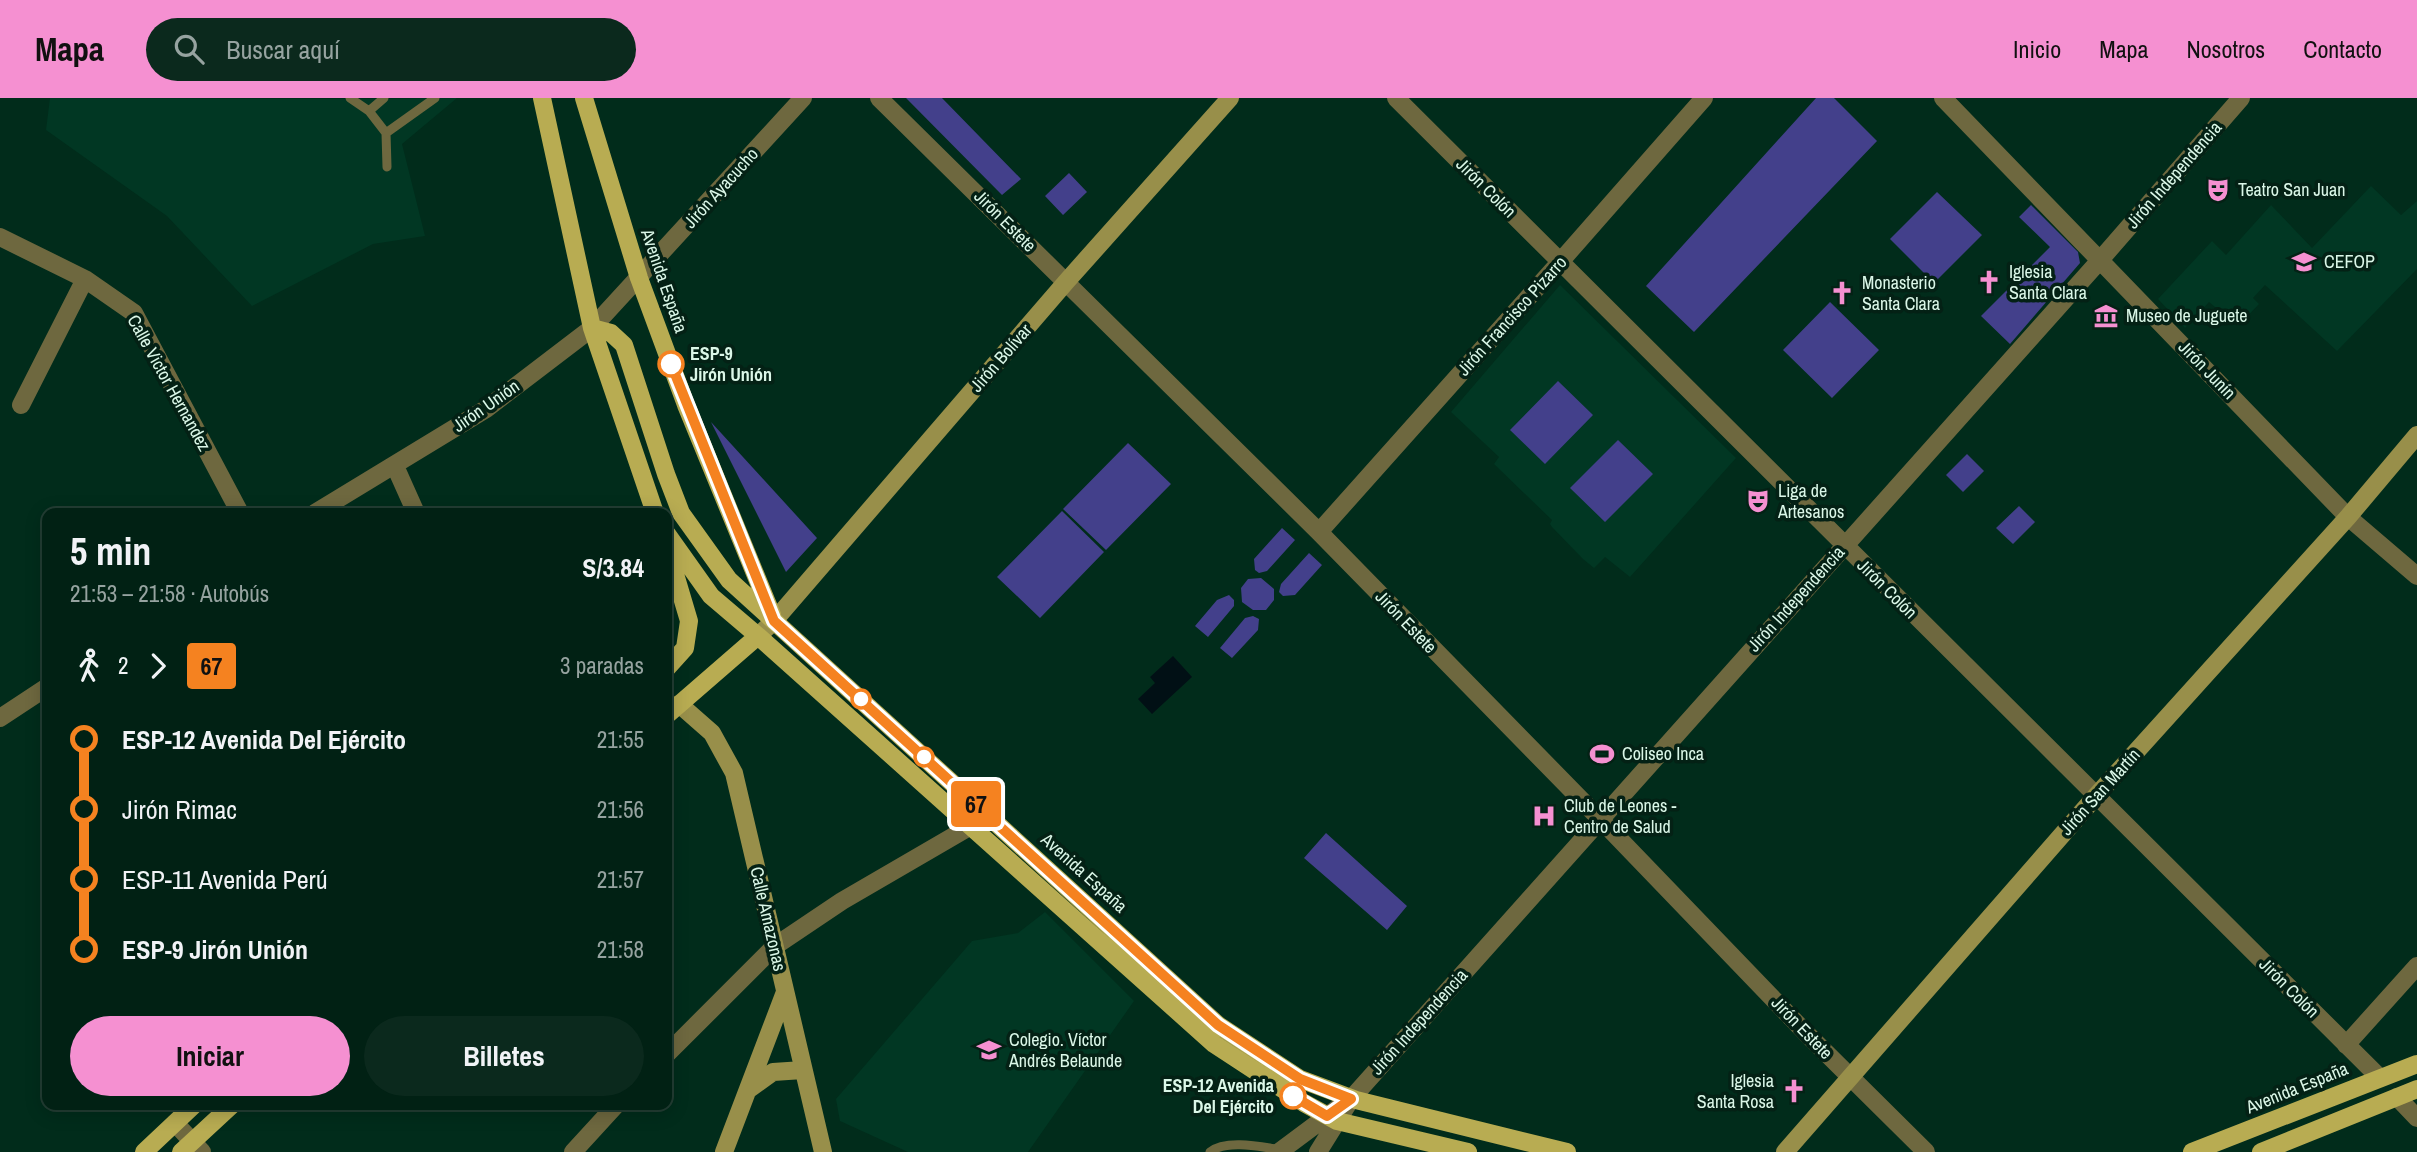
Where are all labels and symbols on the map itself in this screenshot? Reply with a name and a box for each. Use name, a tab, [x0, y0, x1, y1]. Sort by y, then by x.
street label: Jirón Independencia	[2120, 116, 2227, 234]
street label: Jirón Ayacucho	[678, 142, 764, 233]
street label: Jirón Colón	[1451, 152, 1522, 223]
theatre icon: Teatro San Juan	[2204, 176, 2232, 204]
place label: Teatro San Juan	[2238, 177, 2346, 202]
street label: Jirón Estete	[969, 184, 1042, 257]
street label: Avenida España	[635, 225, 694, 336]
school or university icon: CEFOP	[2290, 248, 2318, 276]
place label: CEFOP	[2324, 249, 2375, 274]
street label: Jirón Francisco Pizarro	[1451, 250, 1572, 381]
place label: Iglesia Santa Clara	[2009, 259, 2087, 305]
church icon: Iglesia Santa Clara	[1975, 268, 2003, 296]
place label: Monasterio Santa Clara	[1862, 270, 1940, 316]
church icon: Monasterio Santa Clara	[1828, 279, 1856, 307]
museum icon: Museo de Juguete	[2092, 302, 2120, 330]
place label: Museo de Juguete	[2126, 303, 2247, 328]
street label: Calle Victor Hernandez	[122, 310, 217, 455]
street label: Jirón Bolívar	[964, 318, 1037, 397]
street label: Jirón Junín	[2173, 335, 2242, 405]
place label: ESP-9 Jirón Unión	[690, 341, 772, 387]
marker: ESP-9 Jirón Unión	[658, 351, 684, 377]
street label: Jirón Unión	[447, 373, 524, 438]
place label: Liga de Artesanos	[1777, 478, 1844, 524]
theatre icon: Liga de Artesanos	[1744, 487, 1772, 515]
street label: Jirón Independencia	[1741, 540, 1850, 657]
street label: Jirón Colón	[1852, 553, 1923, 624]
street label: Jirón Estete	[1370, 585, 1443, 659]
unlabelled marker	[851, 689, 871, 709]
sports icon: Coliseo Inca	[1588, 740, 1616, 768]
place label: Coliseo Inca	[1622, 741, 1704, 766]
street label: Jirón San Martín	[2054, 743, 2145, 841]
unlabelled marker	[914, 747, 934, 767]
line badge: 67	[944, 781, 1007, 827]
place label: Club de Leones - Centro de Salud	[1564, 793, 1676, 839]
hospital icon: Club de Leones - Centro de Salud	[1530, 802, 1558, 830]
street label: Avenida España	[1035, 827, 1133, 918]
street label: Calle Amazonas	[744, 864, 793, 974]
street label: Jirón Colón	[2254, 952, 2325, 1023]
street label: Jirón Independencia	[1364, 963, 1473, 1080]
street label: Jirón Estete	[1766, 991, 1839, 1065]
place label: Colegio. Víctor Andrés Belaunde	[1008, 1027, 1122, 1073]
school or university icon: Colegio. Víctor Andrés Belaunde	[975, 1036, 1003, 1064]
street label: Avenida España	[2241, 1056, 2352, 1120]
place label: Iglesia Santa Rosa	[1697, 1068, 1774, 1114]
place label: ESP-12 Avenida Del Ejército	[1163, 1073, 1275, 1119]
church icon: Iglesia Santa Rosa	[1780, 1077, 1808, 1105]
marker: ESP-12 Avenida Del Ejército	[1280, 1083, 1306, 1109]

